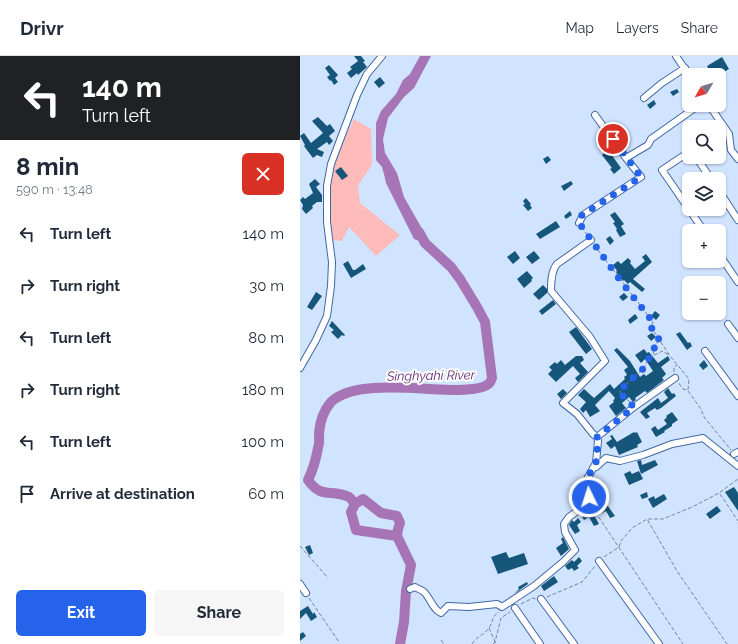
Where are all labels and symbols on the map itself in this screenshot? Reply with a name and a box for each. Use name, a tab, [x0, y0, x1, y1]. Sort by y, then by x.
north arrow	[682, 68, 726, 112]
pin	[596, 122, 630, 156]
water label: Singhyahi River	[386, 367, 476, 384]
position arrow	[568, 476, 610, 518]

